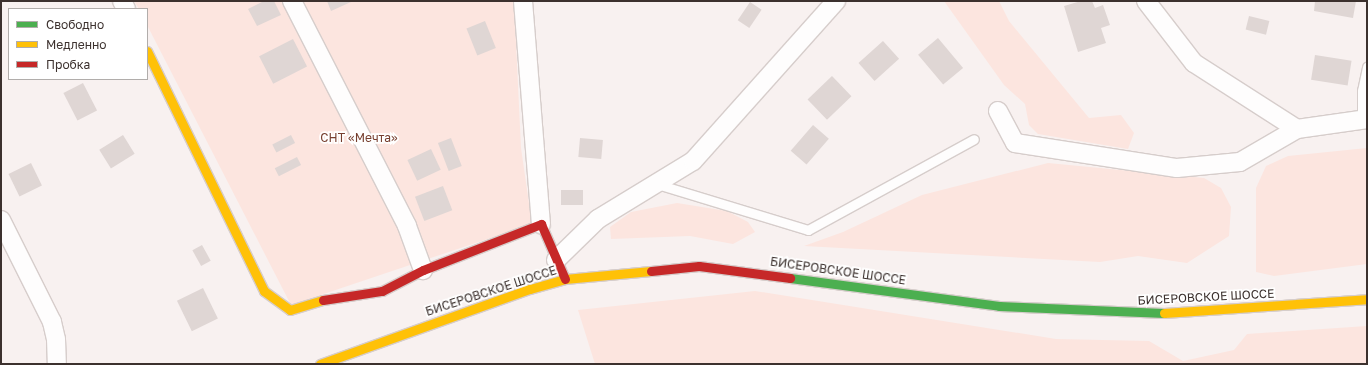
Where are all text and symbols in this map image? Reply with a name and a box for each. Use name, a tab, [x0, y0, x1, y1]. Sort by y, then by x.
legend	[8, 8, 148, 80]
text: Свободно	[46, 17, 104, 32]
text: Медленно	[46, 37, 106, 52]
text: Пробка	[46, 57, 90, 72]
park label: СНТ «Мечта»	[320, 131, 398, 145]
street label: БИСЕРОВСКОЕ ШОССЕ	[769, 254, 907, 288]
street label: БИСЕРОВСКОЕ ШОССЕ	[424, 263, 558, 319]
street label: БИСЕРОВСКОЕ ШОССЕ	[1137, 286, 1275, 308]

